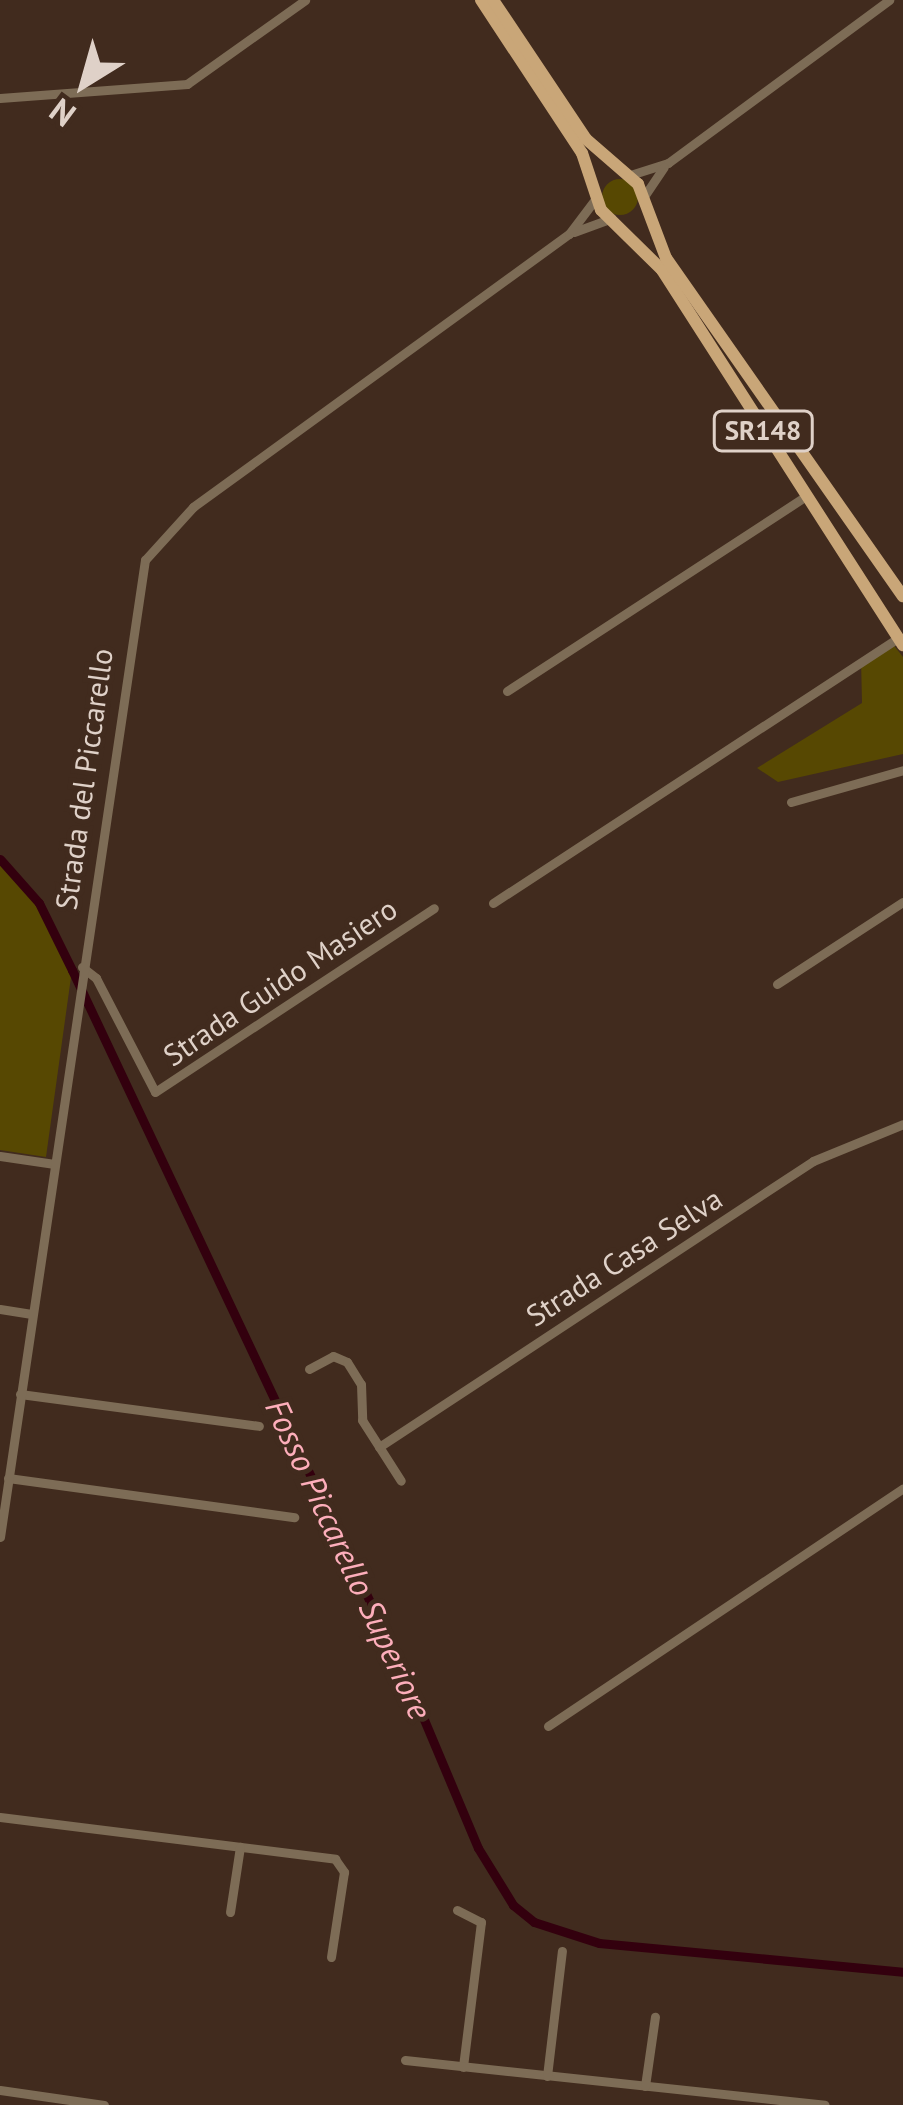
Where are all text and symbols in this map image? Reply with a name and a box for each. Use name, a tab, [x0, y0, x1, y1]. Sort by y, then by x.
north arrow	[24, 24, 144, 144]
text: N	[40, 89, 84, 137]
road number: SR148	[712, 410, 814, 452]
street label: Strada del Piccarello	[48, 646, 120, 912]
street label: Strada Guido Masiero	[156, 891, 404, 1073]
street label: Strada Casa Selva	[519, 1180, 729, 1334]
water label: Fosso Piccarello Superiore	[257, 1393, 441, 1725]

